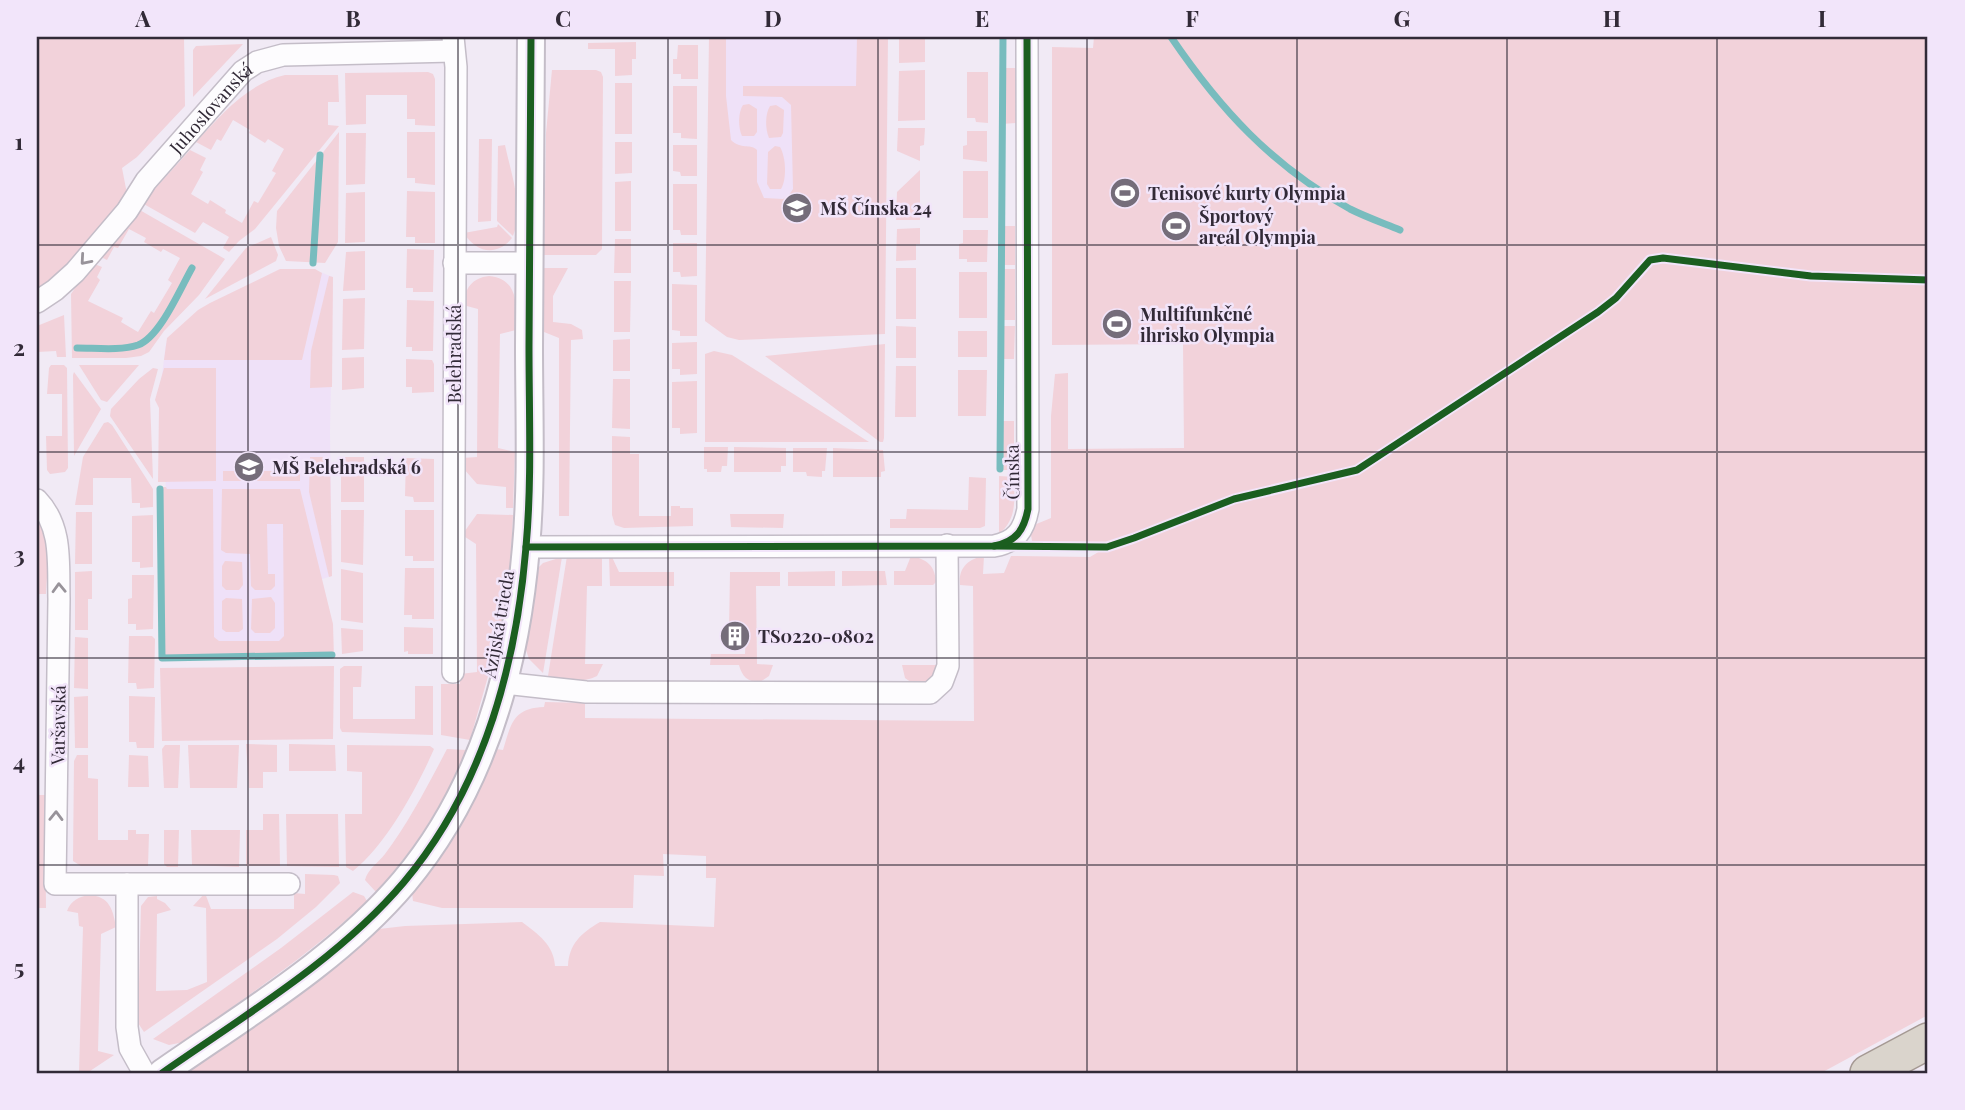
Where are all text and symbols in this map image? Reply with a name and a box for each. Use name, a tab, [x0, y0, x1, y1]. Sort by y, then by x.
text: A	[134, 2, 151, 33]
text: B	[345, 2, 361, 33]
text: C	[555, 2, 571, 33]
text: D	[764, 2, 782, 33]
text: E	[975, 2, 989, 33]
text: F	[1185, 2, 1199, 33]
text: G	[1394, 2, 1411, 33]
text: H	[1603, 2, 1621, 33]
text: I	[1818, 2, 1826, 33]
street label: Juhoslovanská	[163, 56, 257, 159]
text: 1	[15, 125, 24, 156]
sports icon: Tenisové kurty Olympia	[1108, 176, 1142, 210]
place label: Tenisové kurty Olympia	[1148, 181, 1346, 205]
school or university icon: MŠ Čínska 24	[780, 191, 814, 225]
place label: MŠ Čínska 24	[820, 196, 932, 220]
place label: Športový areál Olympia	[1199, 204, 1316, 249]
sports icon: Športový areál Olympia	[1159, 209, 1193, 243]
one-way arrow	[81, 252, 93, 265]
place label: Multifunkčné ihrisko Olympia	[1140, 302, 1275, 347]
street label: Belehradská	[442, 304, 466, 404]
sports icon: Multifunkčné ihrisko Olympia	[1100, 307, 1134, 341]
text: 2	[13, 331, 25, 362]
street label: Čínska	[1000, 444, 1024, 500]
school or university icon: MŠ Belehradská 6	[232, 450, 266, 484]
place label: MŠ Belehradská 6	[272, 455, 421, 479]
text: 3	[13, 538, 25, 569]
street label: Ázijská trieda	[477, 568, 519, 681]
one-way arrow	[51, 583, 67, 593]
building icon: TS0220-0802	[718, 619, 752, 653]
place label: TS0220-0802	[758, 624, 874, 648]
street label: Varšavská	[45, 685, 71, 766]
text: 4	[13, 745, 25, 776]
one-way arrow	[48, 810, 64, 821]
text: 5	[14, 951, 24, 982]

